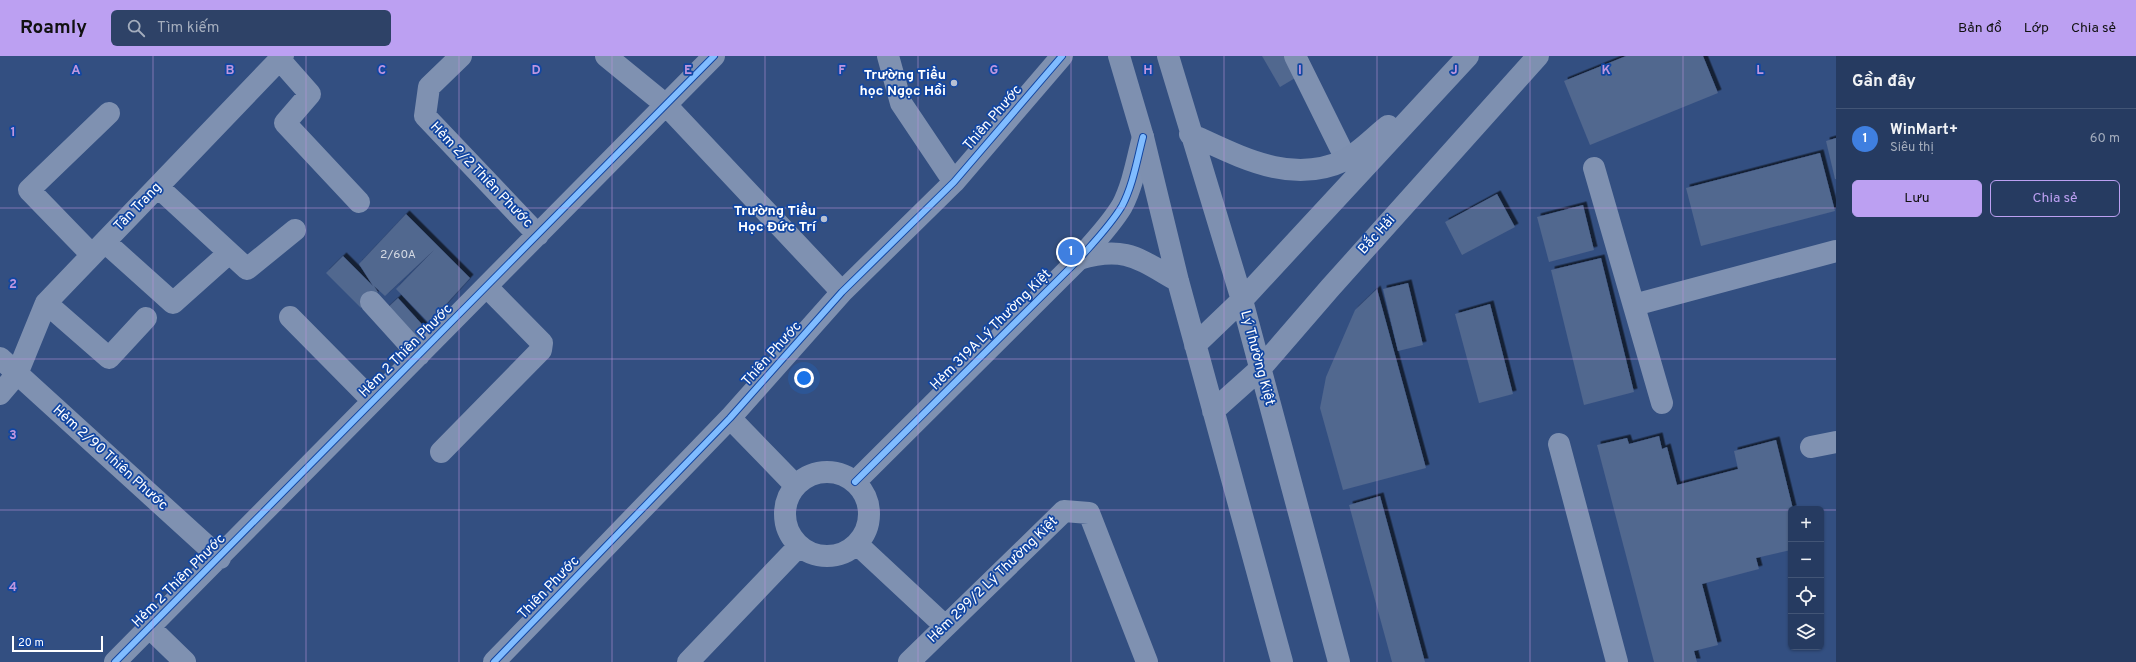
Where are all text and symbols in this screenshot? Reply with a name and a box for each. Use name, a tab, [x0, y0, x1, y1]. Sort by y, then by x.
search box	[111, 10, 391, 46]
text: Roamly	[20, 16, 87, 40]
icon: search	[125, 17, 147, 39]
text: Tìm kiếm	[157, 19, 219, 38]
text: Bản đồ	[1958, 20, 2002, 37]
text: Lớp	[2024, 20, 2049, 37]
text: Chia sẻ	[2071, 20, 2116, 37]
text: A	[71, 63, 81, 79]
text: B	[226, 63, 235, 79]
text: C	[378, 63, 386, 79]
text: D	[531, 63, 541, 79]
text: E	[684, 63, 692, 79]
text: F	[838, 63, 846, 79]
text: G	[990, 63, 999, 79]
text: H	[1143, 63, 1153, 79]
text: I	[1298, 63, 1302, 79]
text: J	[1450, 63, 1458, 79]
text: K	[1601, 63, 1611, 79]
text: L	[1756, 63, 1764, 79]
place label: Trường Tiểu học Ngọc Hồi	[859, 66, 946, 100]
text: Gần đây	[1852, 71, 1916, 93]
marker: Trường Tiểu học Ngọc Hồi	[949, 78, 959, 88]
street label: Thiên Phước	[960, 82, 1026, 154]
street label: Hẻm 2/2 Thiên Phước	[426, 119, 536, 231]
text: WinMart+	[1890, 121, 1958, 140]
text: 1	[10, 125, 16, 141]
text: 1	[1862, 131, 1868, 147]
text: 60 m	[2090, 131, 2120, 147]
text: Siêu thị	[1890, 140, 1934, 156]
street label: Tân Trang	[111, 179, 165, 235]
button: Lưu	[1852, 180, 1982, 217]
button: Chia sẻ	[1990, 180, 2120, 217]
place label: Trường Tiểu Học Đức Trí	[734, 202, 817, 236]
street label: Bắc Hải	[1354, 211, 1399, 258]
marker: Trường Tiểu Học Đức Trí	[819, 214, 829, 224]
pin: 1	[1058, 237, 1084, 267]
house number: 2/60A	[380, 247, 416, 263]
street label: Hẻm 319A Lý Thường Kiệt	[927, 266, 1055, 394]
text: 2	[9, 277, 17, 293]
street label: Hẻm 2 Thiên Phước	[356, 301, 456, 401]
street label: Lý Thường Kiệt	[1236, 309, 1278, 407]
street label: Thiên Phước	[739, 318, 805, 390]
your location	[794, 368, 814, 388]
street label: Hẻm 2/90 Thiên Phước	[49, 402, 171, 514]
text: 3	[9, 428, 17, 444]
map controls	[1788, 506, 1824, 650]
button: +	[1788, 506, 1824, 542]
street label: Hẻm 299/2 Lý Thường Kiệt	[924, 513, 1062, 647]
street label: Hẻm 2 Thiên Phước	[129, 531, 229, 631]
button: −	[1788, 542, 1824, 578]
street label: Thiên Phước	[515, 553, 583, 623]
button: locate	[1788, 578, 1824, 614]
text: 4	[9, 580, 17, 596]
button: layers	[1788, 614, 1824, 650]
scale bar	[12, 634, 103, 653]
text: 20 m	[18, 636, 44, 650]

